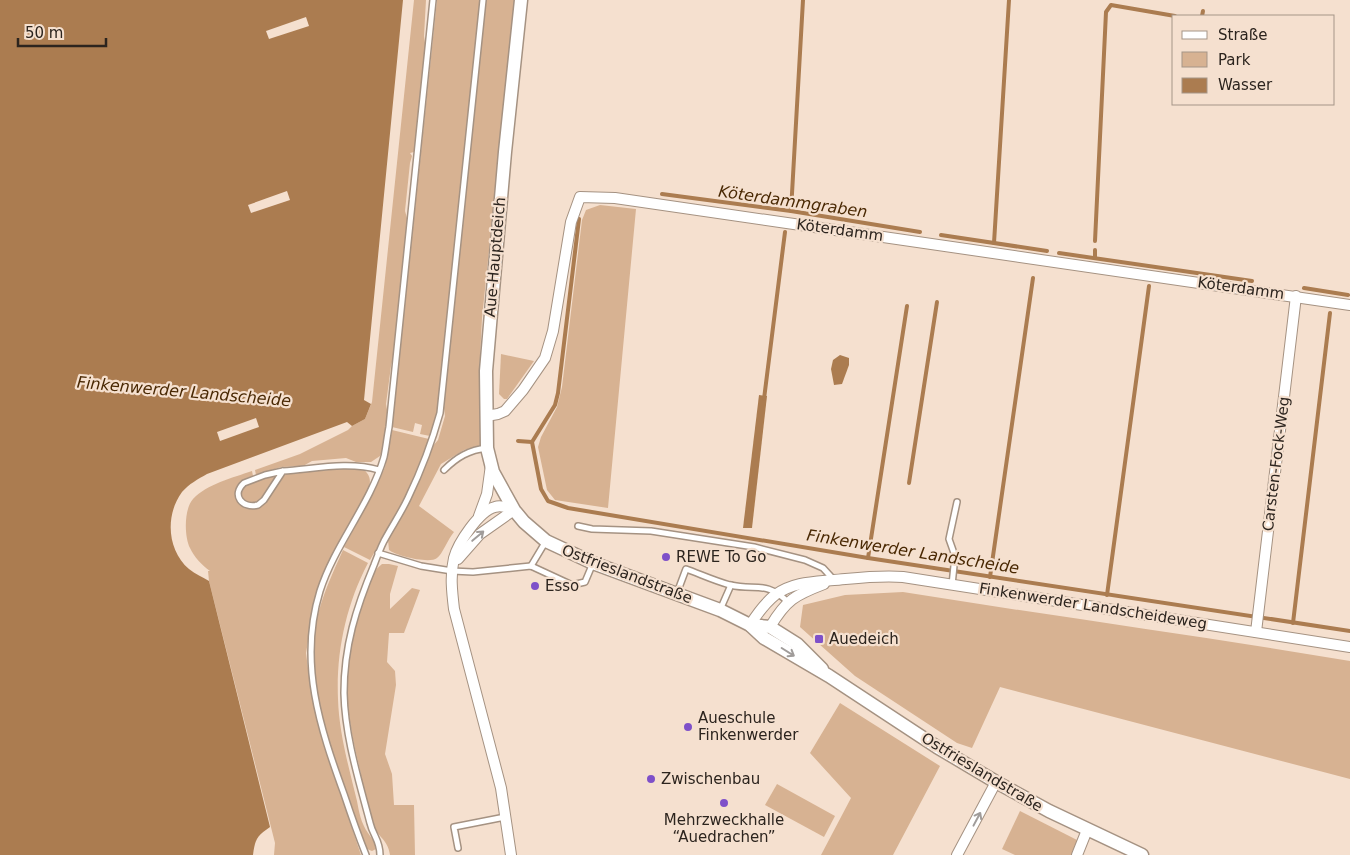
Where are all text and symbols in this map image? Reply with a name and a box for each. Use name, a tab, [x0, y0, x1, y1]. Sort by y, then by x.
scale bar	[18, 15, 105, 47]
legend	[1172, 15, 1335, 105]
text: 50 m	[25, 24, 63, 42]
text: Straße	[1218, 26, 1267, 44]
text: Park	[1218, 51, 1251, 69]
text: Wasser	[1218, 76, 1273, 94]
water label: Köterdammgraben	[717, 182, 869, 221]
street label: Aue-Hauptdeich	[481, 196, 509, 318]
street label: Köterdamm	[796, 215, 884, 245]
street label: Köterdamm	[1197, 273, 1285, 303]
water label: Finkenwerder Landscheide	[76, 373, 292, 410]
street label: Carsten-Fock-Weg	[1259, 396, 1293, 532]
water label: Finkenwerder Landscheide	[805, 525, 1021, 578]
one-way arrow	[472, 531, 485, 542]
street label: Ostfrieslandstraße	[559, 541, 695, 607]
place label: REWE To Go	[676, 548, 766, 566]
marker: REWE To Go	[660, 551, 672, 563]
place label: Esso	[545, 577, 579, 595]
street label: Finkenwerder Landscheideweg	[978, 579, 1208, 633]
marker: Esso	[529, 580, 541, 592]
place label: Auedeich	[829, 630, 899, 648]
marker: Auedeich	[813, 633, 825, 645]
one-way arrow	[781, 647, 795, 658]
place label: Aueschule Finkenwerder	[698, 709, 799, 744]
marker: Aueschule Finkenwerder	[682, 721, 694, 733]
street label: Ostfrieslandstraße	[918, 729, 1046, 815]
place label: Zwischenbau	[661, 770, 760, 788]
marker: Zwischenbau	[645, 773, 657, 785]
marker: Mehrzweckhalle “Auedrachen”	[718, 797, 730, 809]
place label: Mehrzweckhalle “Auedrachen”	[664, 811, 784, 846]
one-way arrow	[972, 811, 982, 826]

